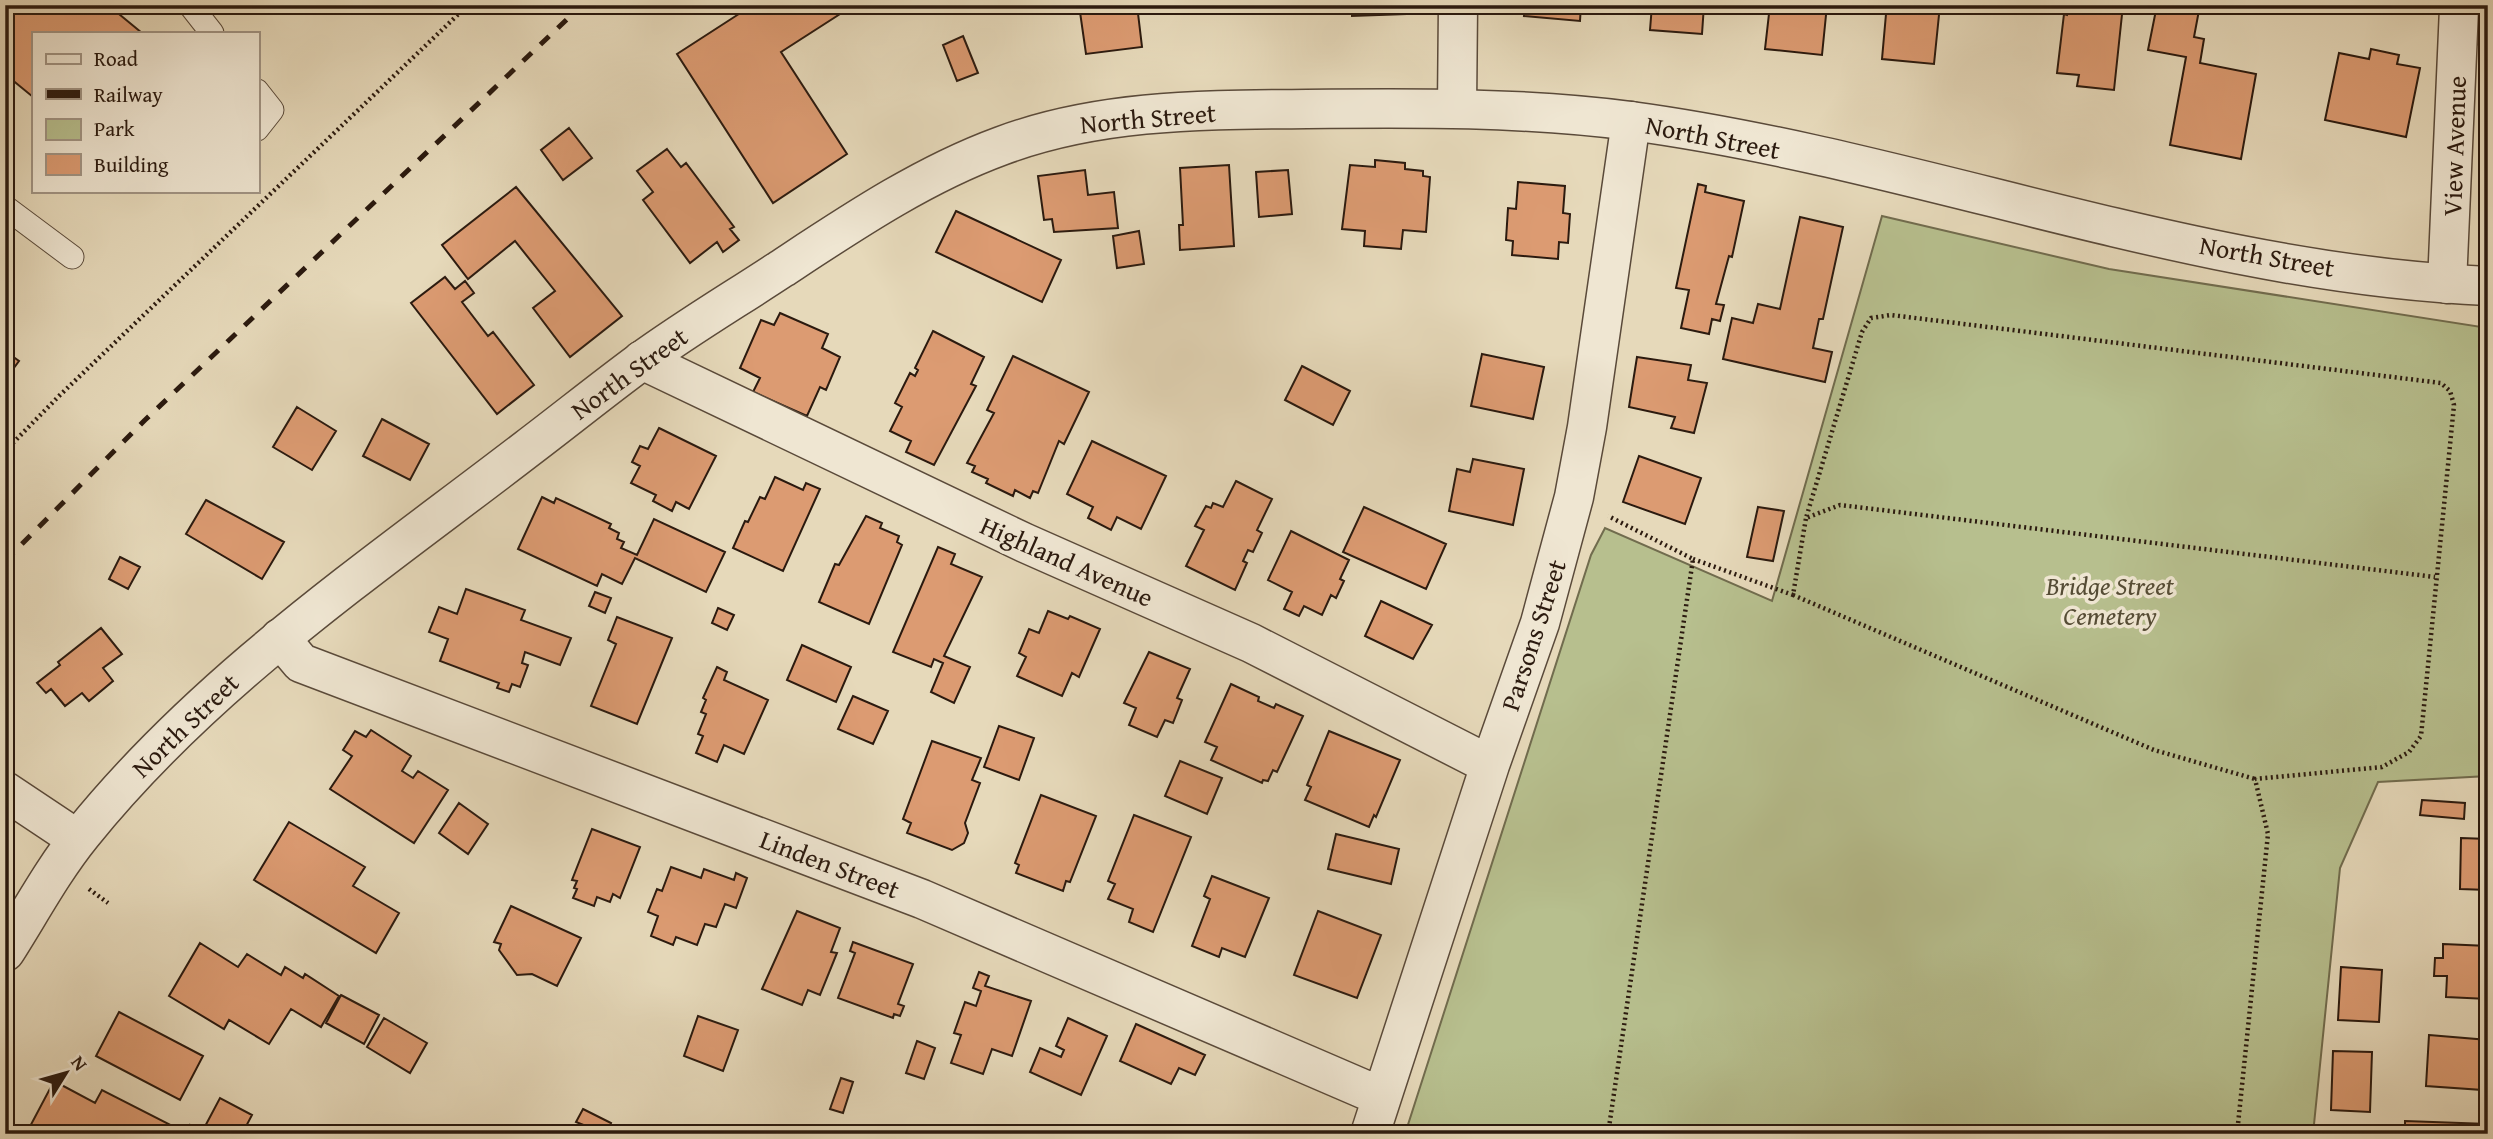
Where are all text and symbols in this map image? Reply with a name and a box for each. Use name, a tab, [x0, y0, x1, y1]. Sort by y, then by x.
legend	[32, 32, 259, 192]
text: Road	[94, 43, 139, 74]
street label: View Avenue	[2432, 75, 2476, 217]
text: Railway	[94, 79, 163, 110]
street label: North Street	[1078, 93, 1218, 143]
street label: North Street	[1642, 105, 1784, 169]
text: Park	[94, 113, 135, 144]
text: Building	[94, 149, 169, 180]
street label: North Street	[2197, 225, 2337, 287]
street label: North Street	[562, 317, 696, 429]
street label: Highland Avenue	[974, 505, 1160, 617]
street label: Parsons Street	[1490, 554, 1576, 716]
park label: Bridge Street Cemetery	[2045, 566, 2175, 635]
street label: North Street	[122, 664, 248, 786]
street label: Linden Street	[755, 819, 905, 909]
north arrow	[32, 1038, 102, 1108]
text: N	[65, 1049, 95, 1077]

